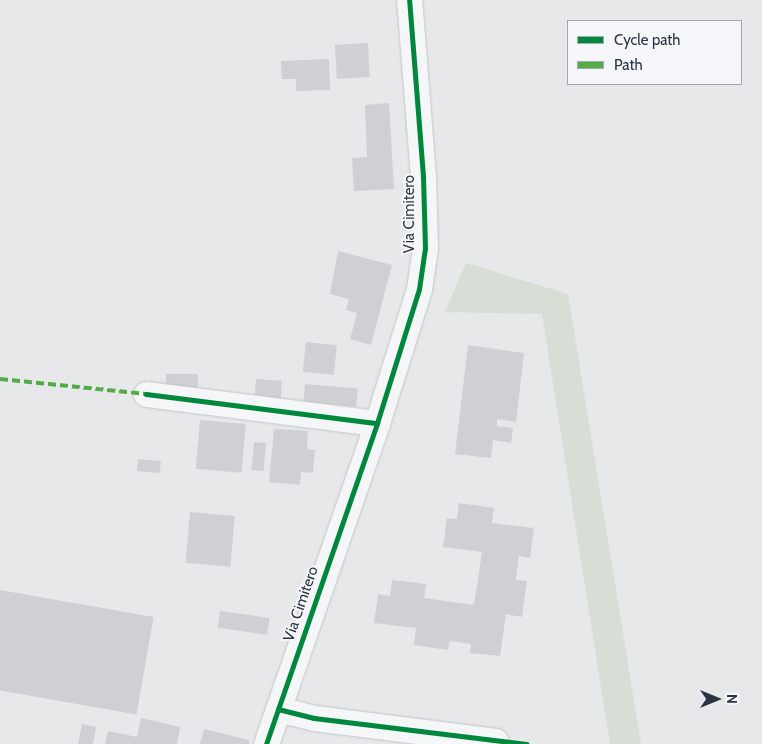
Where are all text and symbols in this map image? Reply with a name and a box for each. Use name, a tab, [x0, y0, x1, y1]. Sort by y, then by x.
legend	[567, 20, 742, 85]
text: Cycle path	[614, 31, 680, 49]
text: Path	[614, 56, 643, 74]
street label: Via Cimitero	[401, 175, 419, 253]
street label: Via Cimitero	[280, 564, 322, 644]
north arrow	[692, 674, 742, 724]
text: N	[723, 694, 741, 704]

